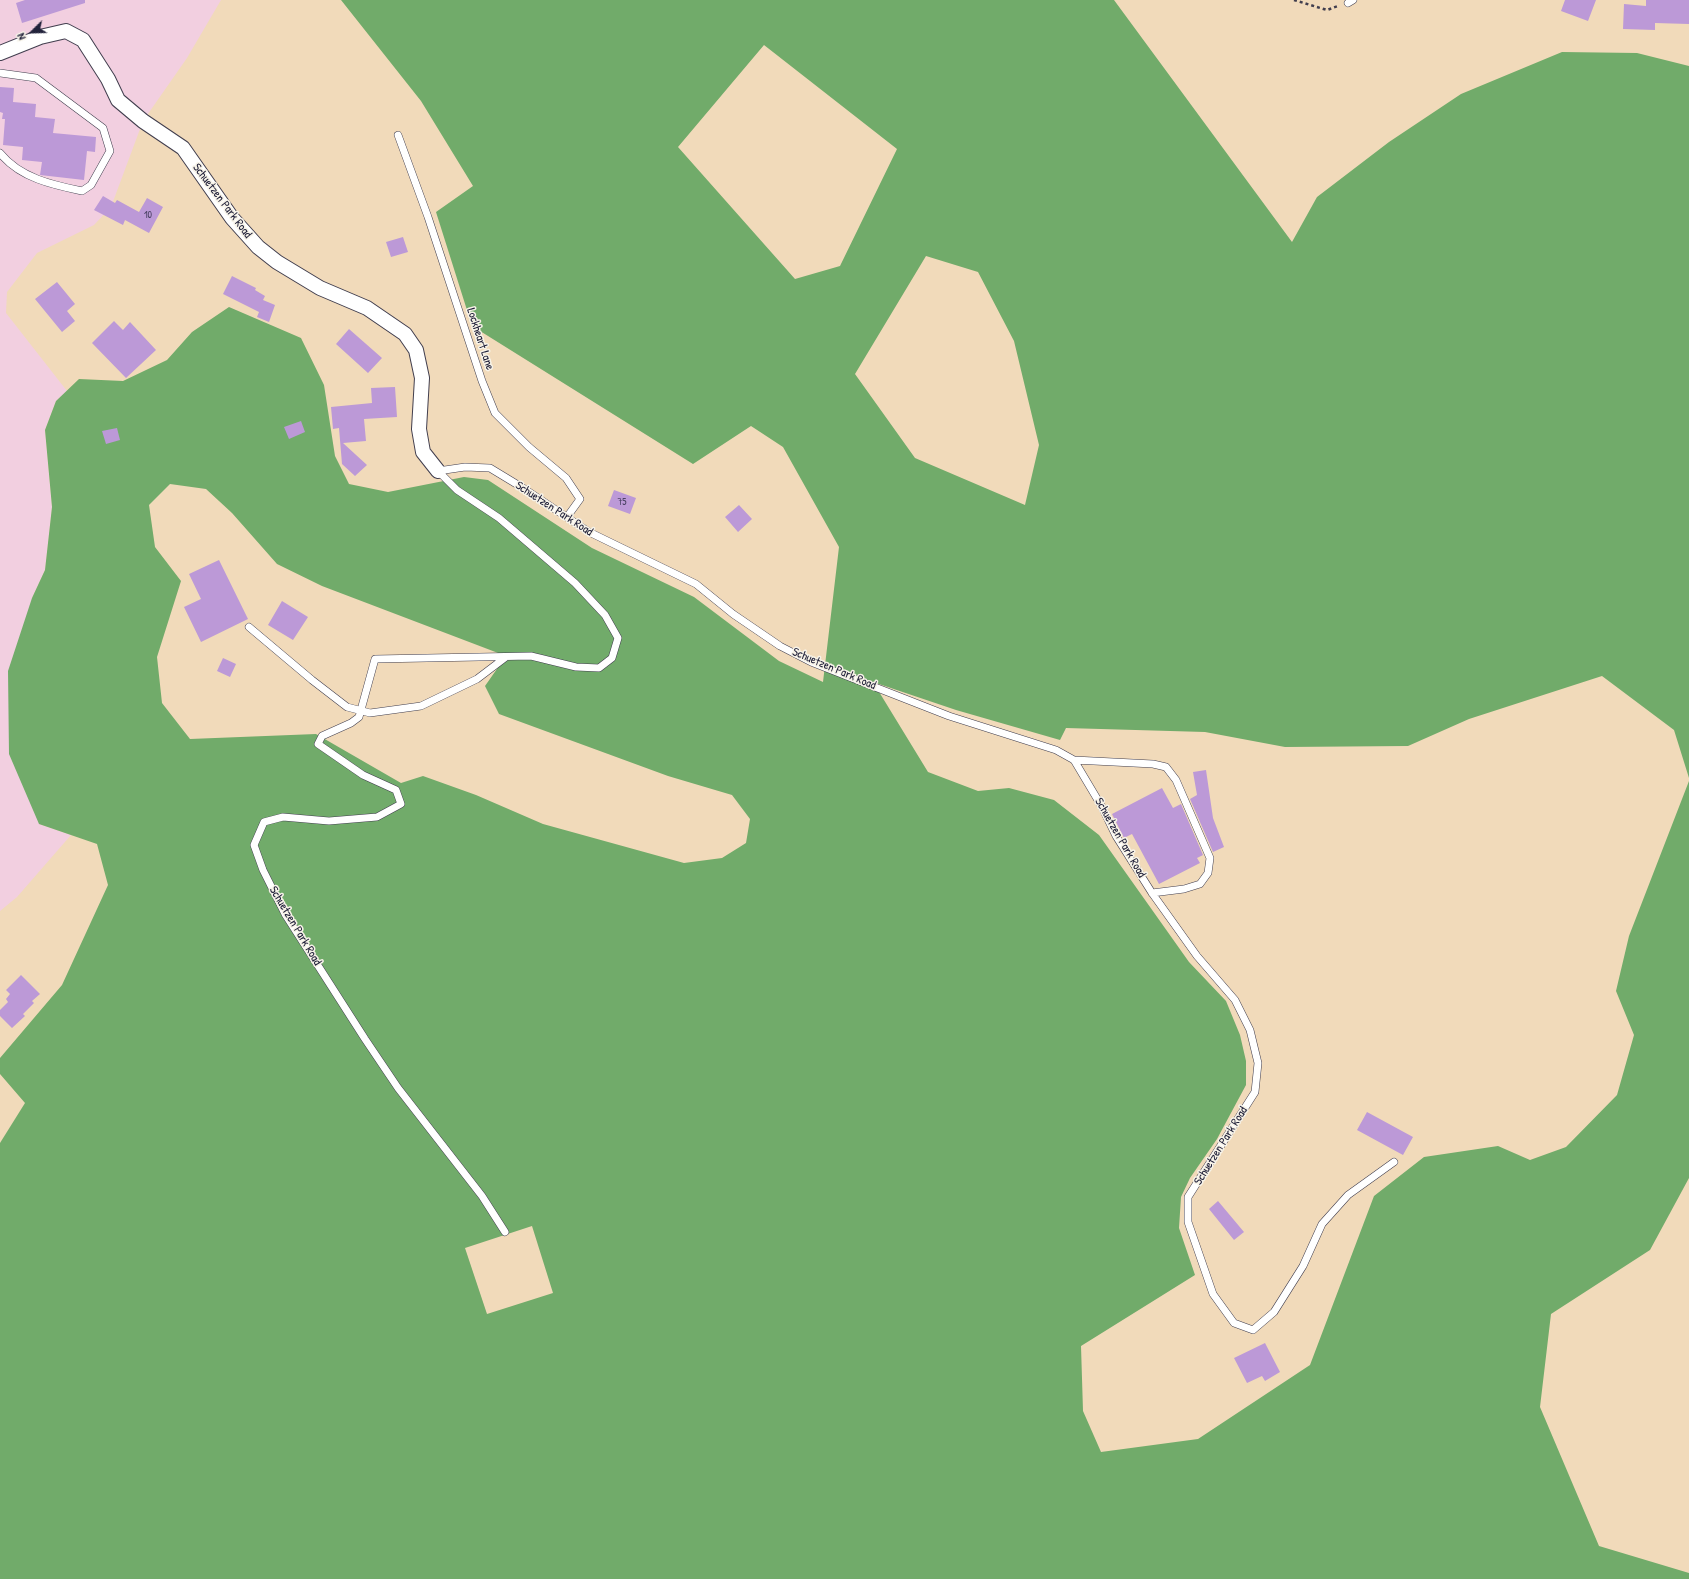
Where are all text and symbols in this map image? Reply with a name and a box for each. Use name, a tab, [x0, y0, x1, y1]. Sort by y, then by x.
north arrow	[12, 12, 52, 52]
text: N	[13, 31, 29, 42]
street label: Schuetzen Park Road	[189, 161, 255, 241]
house number: 10	[144, 209, 152, 221]
street label: Lockheart Lane	[463, 306, 497, 372]
street label: Schuetzen Park Road	[513, 479, 595, 539]
house number: 75	[617, 496, 627, 508]
street label: Schuetzen Park Road	[790, 645, 878, 693]
street label: Schuetzen Park Road	[1091, 796, 1149, 880]
street label: Schuetzen Park Road	[266, 884, 324, 968]
street label: Schuetzen Park Road	[1191, 1104, 1251, 1188]

